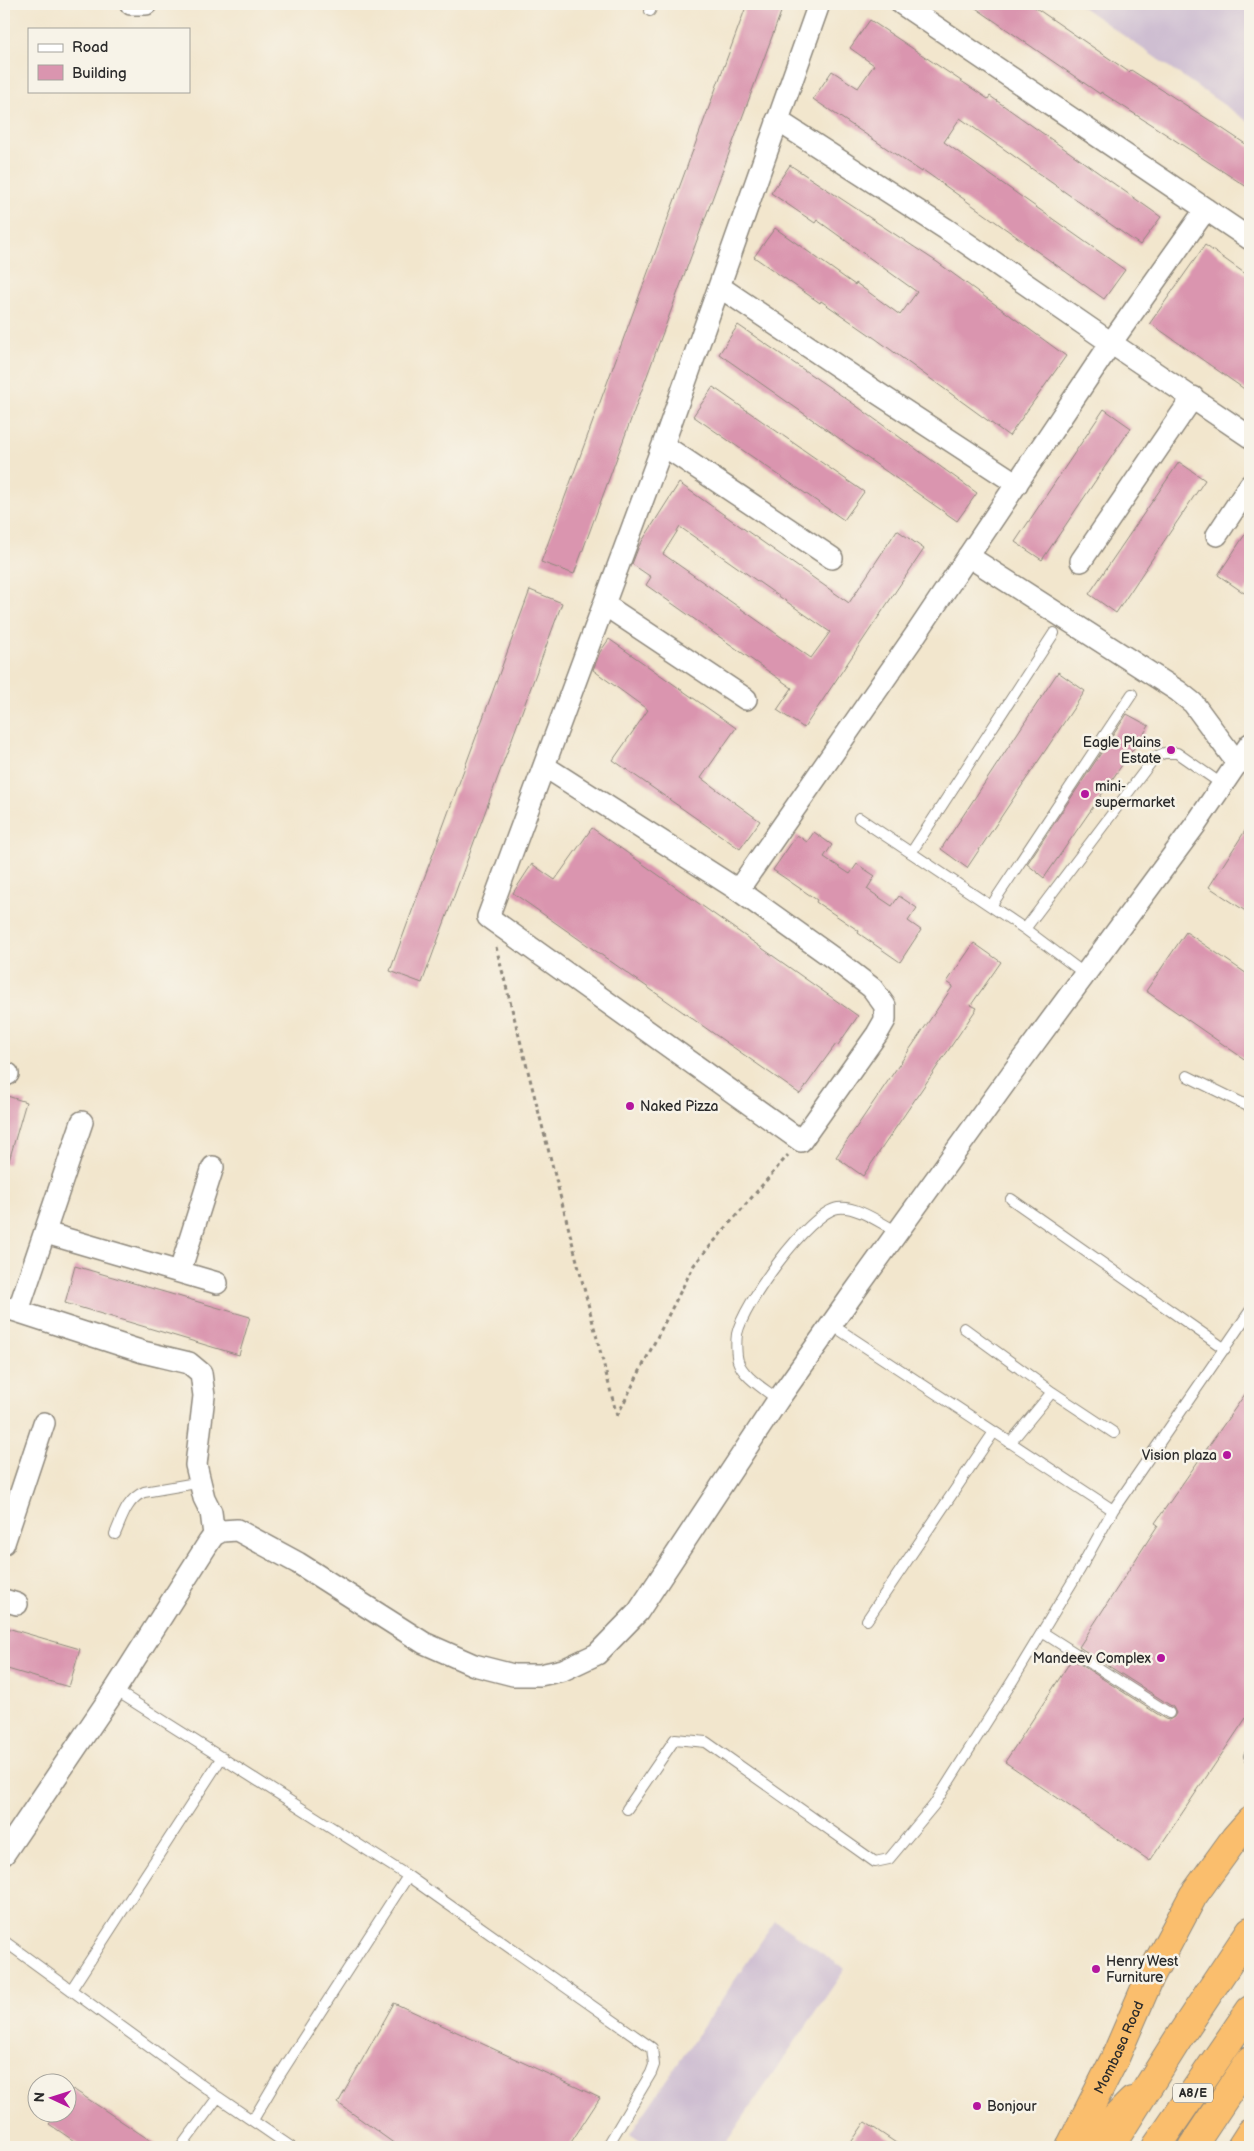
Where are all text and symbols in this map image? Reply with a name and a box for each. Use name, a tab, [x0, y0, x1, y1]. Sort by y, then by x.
legend	[28, 28, 190, 92]
text: Road	[72, 38, 108, 57]
text: Building	[72, 64, 127, 83]
place label: Eagle Plains Estate	[1083, 734, 1161, 767]
marker: Eagle Plains Estate	[1165, 744, 1177, 756]
place label: mini- supermarket	[1095, 778, 1176, 811]
marker: mini- supermarket	[1079, 788, 1091, 800]
place label: Naked Pizza	[640, 1098, 718, 1115]
marker: Naked Pizza	[624, 1100, 636, 1112]
place label: Vision plaza	[1142, 1447, 1217, 1464]
marker: Vision plaza	[1221, 1449, 1233, 1461]
place label: Mandeev Complex	[1033, 1650, 1151, 1667]
marker: Mandeev Complex	[1155, 1652, 1167, 1664]
place label: Henry West Furniture	[1106, 1953, 1179, 1986]
marker: Henry West Furniture	[1090, 1963, 1102, 1975]
street label: Mombasa Road	[1090, 1999, 1148, 2097]
north arrow	[28, 2074, 78, 2124]
road number: A8/E	[1173, 2084, 1213, 2102]
text: N	[31, 2091, 48, 2103]
place label: Bonjour	[987, 2098, 1037, 2115]
marker: Bonjour	[971, 2100, 983, 2112]

